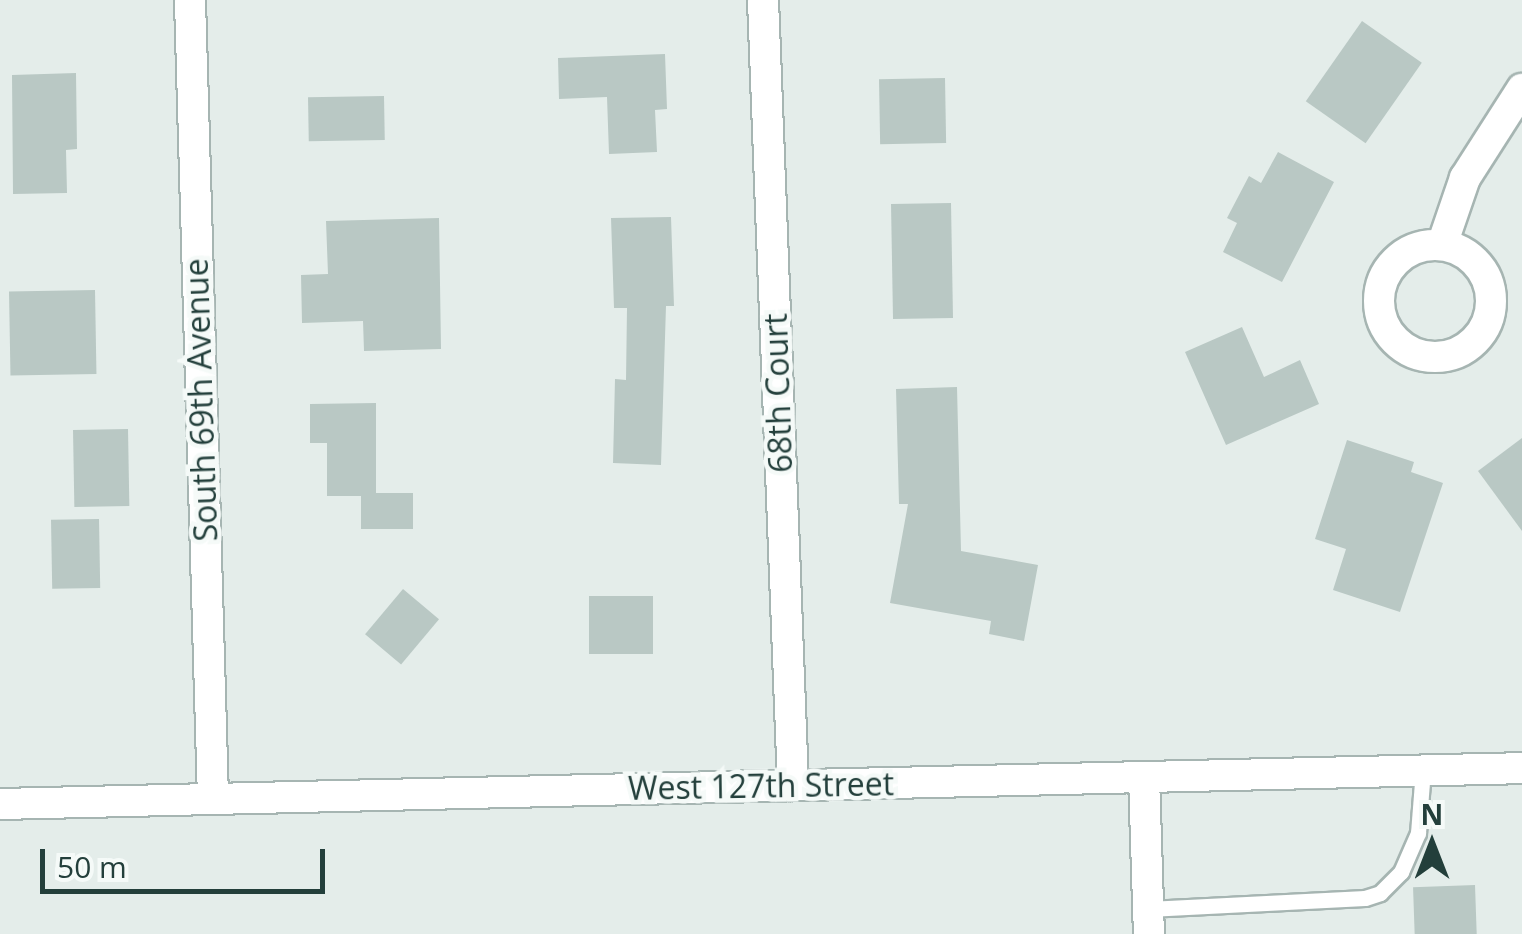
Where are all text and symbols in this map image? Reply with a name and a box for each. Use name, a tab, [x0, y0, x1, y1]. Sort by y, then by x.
street label: South 69th Avenue	[177, 258, 225, 542]
street label: 68th Court	[756, 313, 800, 473]
street label: West 127th Street	[628, 764, 894, 808]
north arrow	[1382, 794, 1482, 894]
text: N	[1421, 795, 1443, 833]
scale bar	[45, 829, 330, 891]
text: 50 m	[57, 846, 127, 887]

